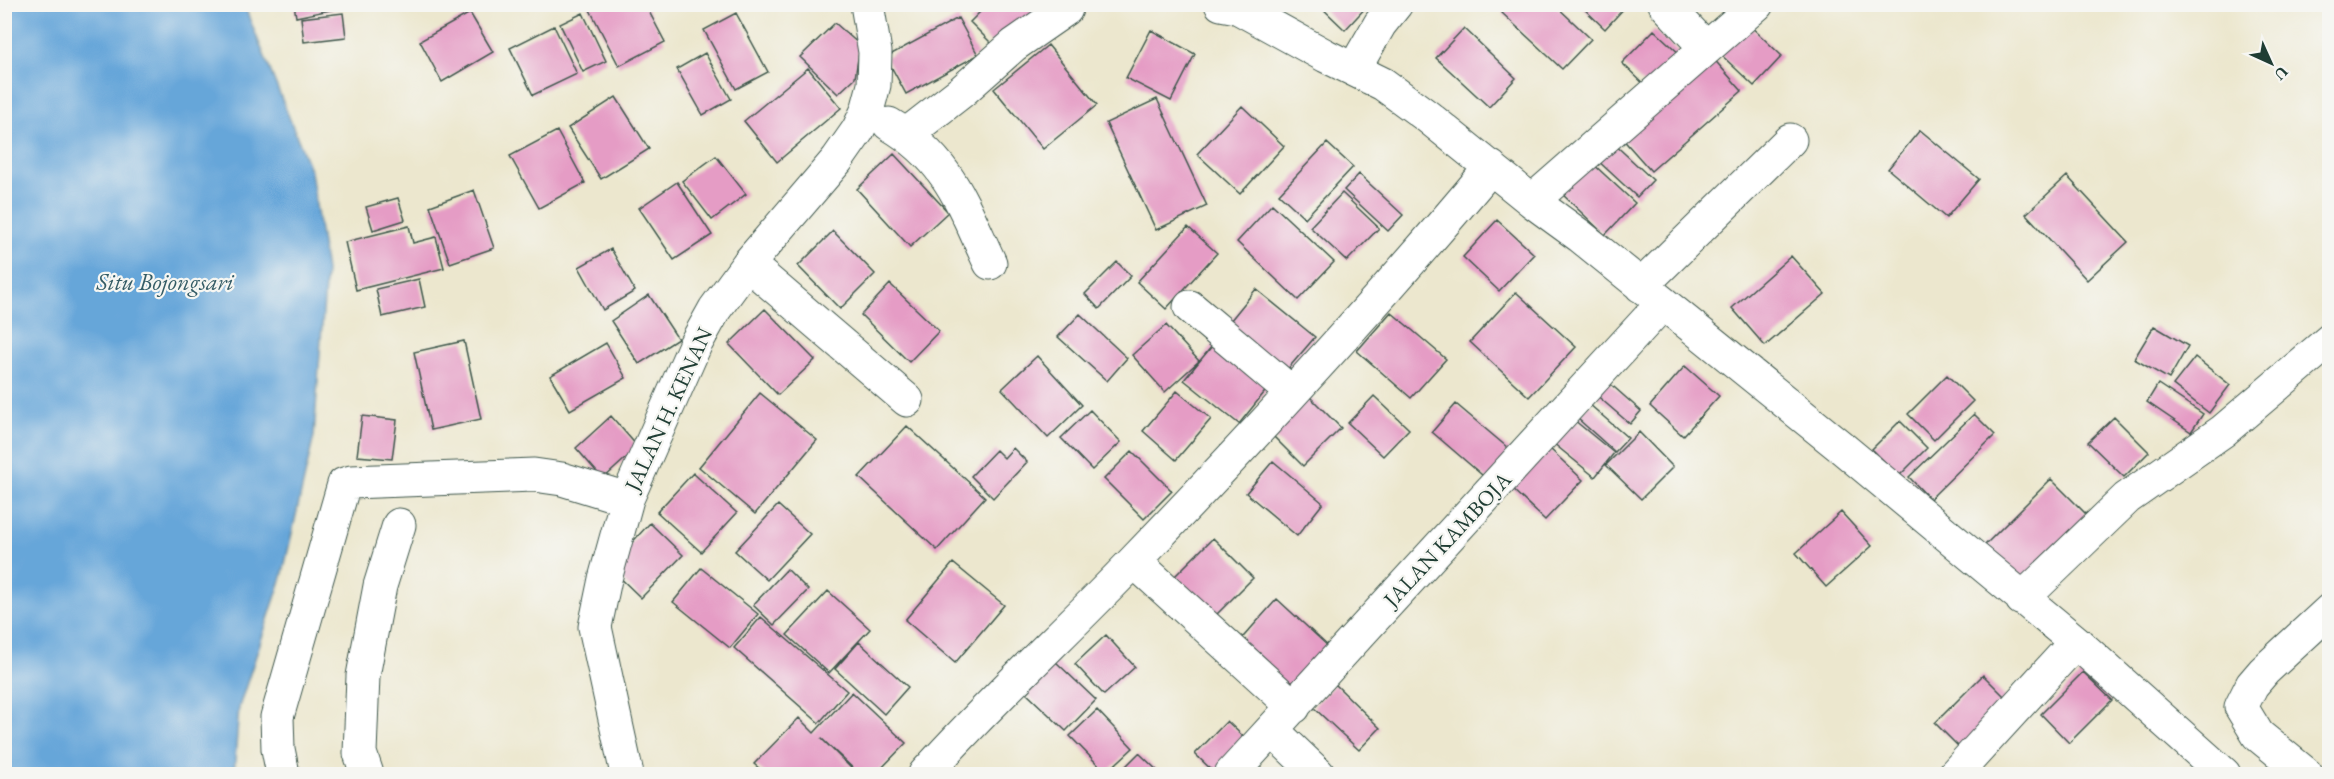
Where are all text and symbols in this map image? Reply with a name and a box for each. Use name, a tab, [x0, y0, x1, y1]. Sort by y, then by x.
north arrow	[2241, 33, 2301, 93]
text: U	[2270, 62, 2293, 85]
water label: Situ Bojongsari	[95, 266, 235, 297]
street label: JALAN H. KENAN	[617, 322, 719, 498]
street label: JALAN KAMBOJA	[1376, 465, 1518, 615]

